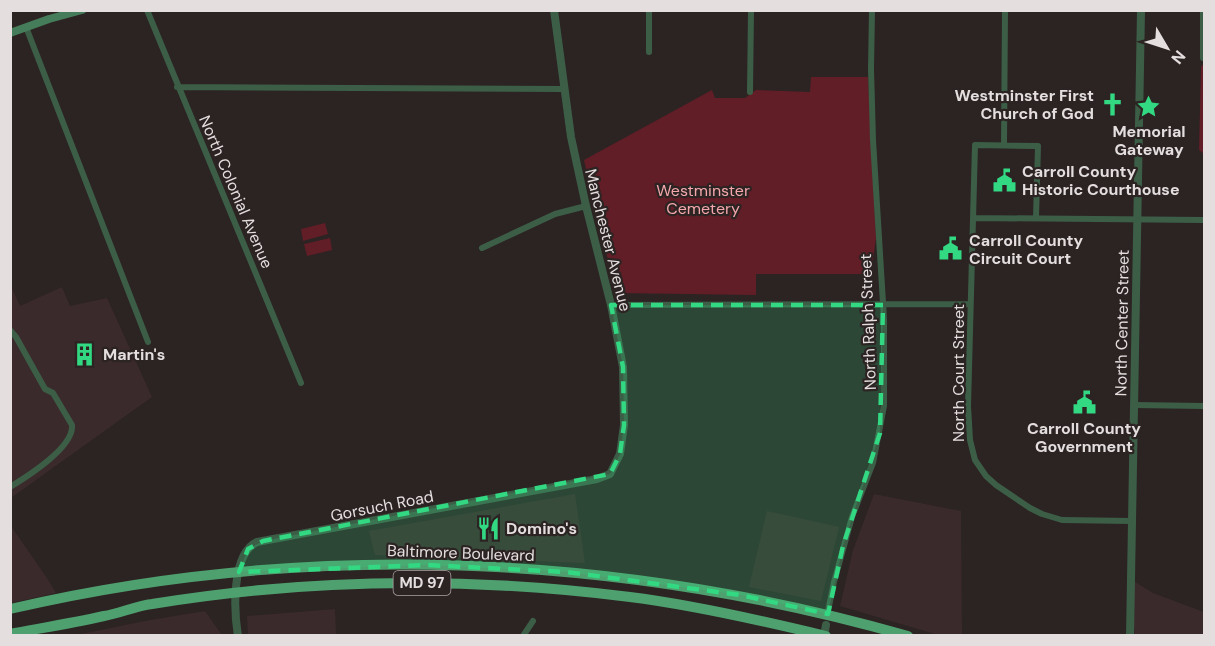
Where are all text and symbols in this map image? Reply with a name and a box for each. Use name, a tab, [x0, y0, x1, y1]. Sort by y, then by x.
north arrow	[1137, 18, 1197, 78]
text: N	[1166, 46, 1190, 68]
place label: Westminster First Church of God	[954, 85, 1094, 124]
church icon: Westminster First Church of God	[1099, 91, 1125, 117]
place icon: Memorial Gateway	[1136, 93, 1162, 119]
street label: North Colonial Avenue	[194, 112, 278, 272]
place label: Memorial Gateway	[1112, 121, 1186, 160]
place label: Carroll County Historic Courthouse	[1022, 161, 1180, 200]
street label: Manchester Avenue	[580, 167, 636, 313]
public building icon: Carroll County Historic Courthouse	[991, 167, 1017, 193]
park label: Westminster Cemetery	[656, 180, 750, 219]
place label: Carroll County Circuit Court	[969, 230, 1083, 269]
public building icon: Carroll County Circuit Court	[938, 236, 964, 262]
street label: North Center Street	[1110, 250, 1134, 396]
street label: North Ralph Street	[855, 253, 881, 391]
street label: North Court Street	[948, 304, 969, 442]
building icon: Martin's	[72, 341, 98, 367]
place label: Martin's	[103, 344, 165, 365]
public building icon: Carroll County Government	[1071, 390, 1097, 416]
place label: Carroll County Government	[1027, 418, 1141, 457]
street label: Gorsuch Road	[329, 486, 435, 526]
restaurant icon: Domino's	[475, 515, 501, 541]
place label: Domino's	[506, 518, 577, 539]
street label: Baltimore Boulevard	[387, 540, 535, 566]
road number: MD 97	[394, 571, 450, 595]

